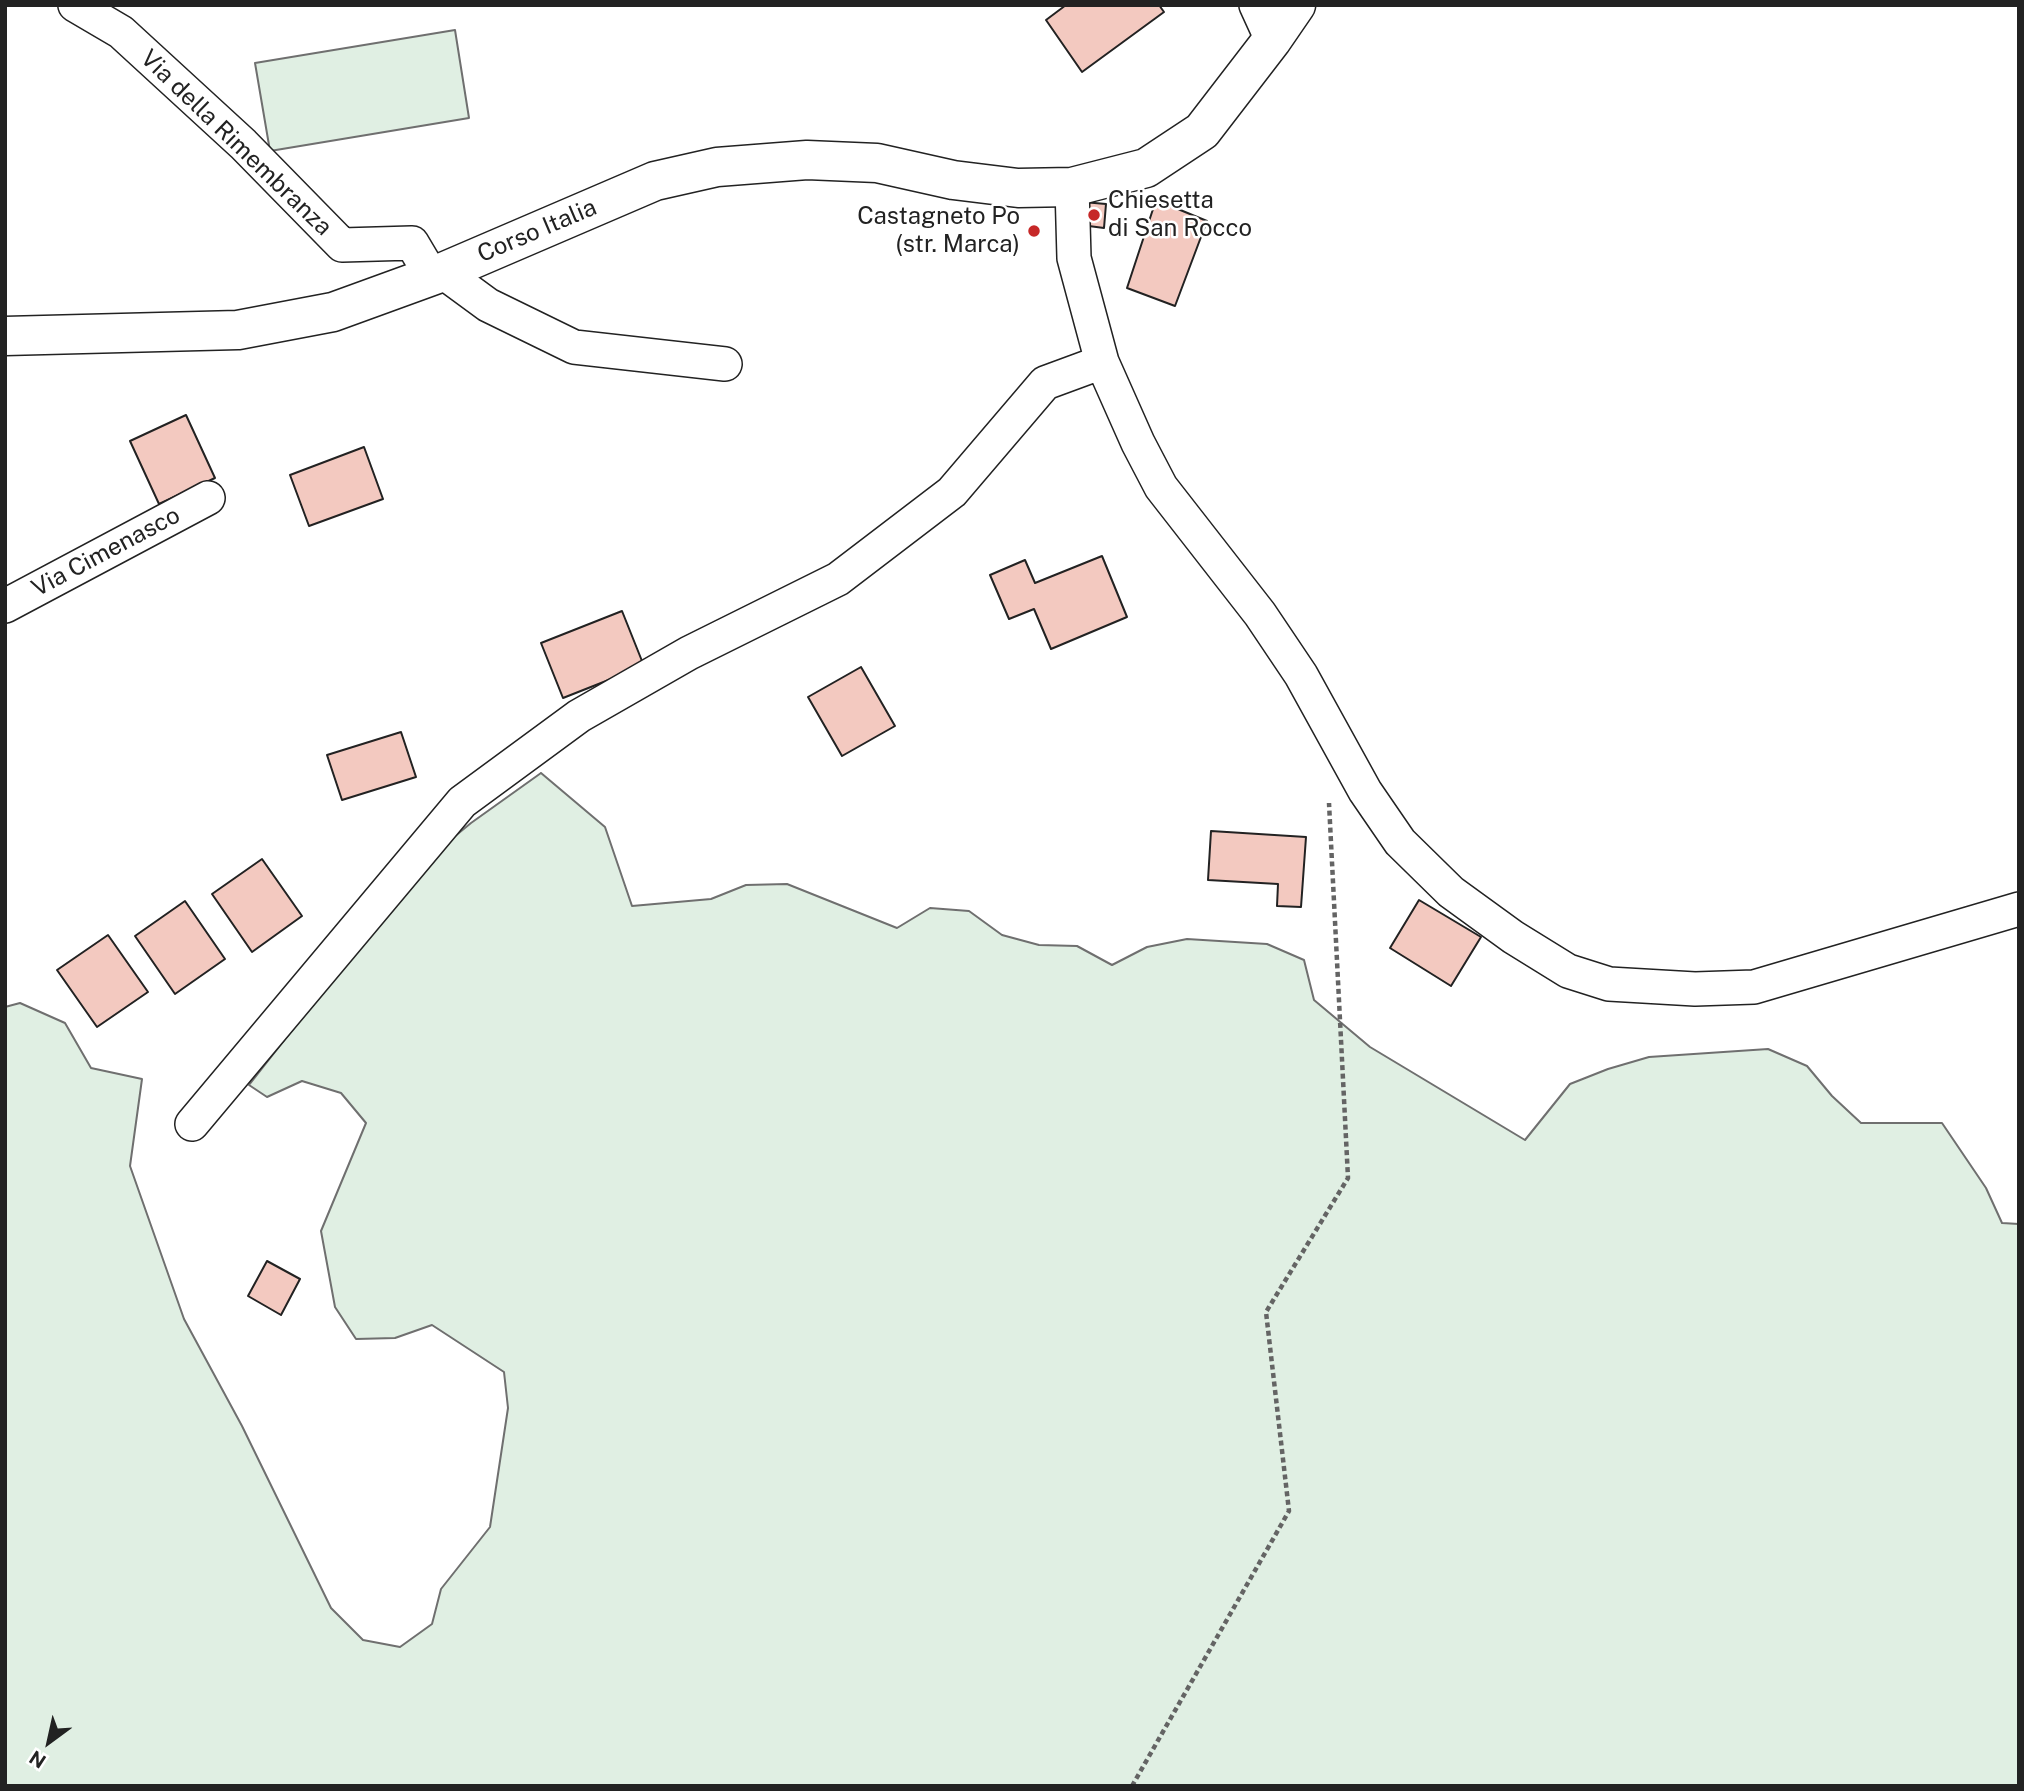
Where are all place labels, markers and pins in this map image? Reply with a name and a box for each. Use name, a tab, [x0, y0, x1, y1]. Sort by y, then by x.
place label: Chiesetta di San Rocco	[1108, 187, 1252, 243]
place label: Castagneto Po (str. Marca)	[857, 203, 1020, 259]
marker: Chiesetta di San Rocco	[1086, 207, 1102, 223]
marker: Castagneto Po (str. Marca)	[1026, 223, 1042, 239]

